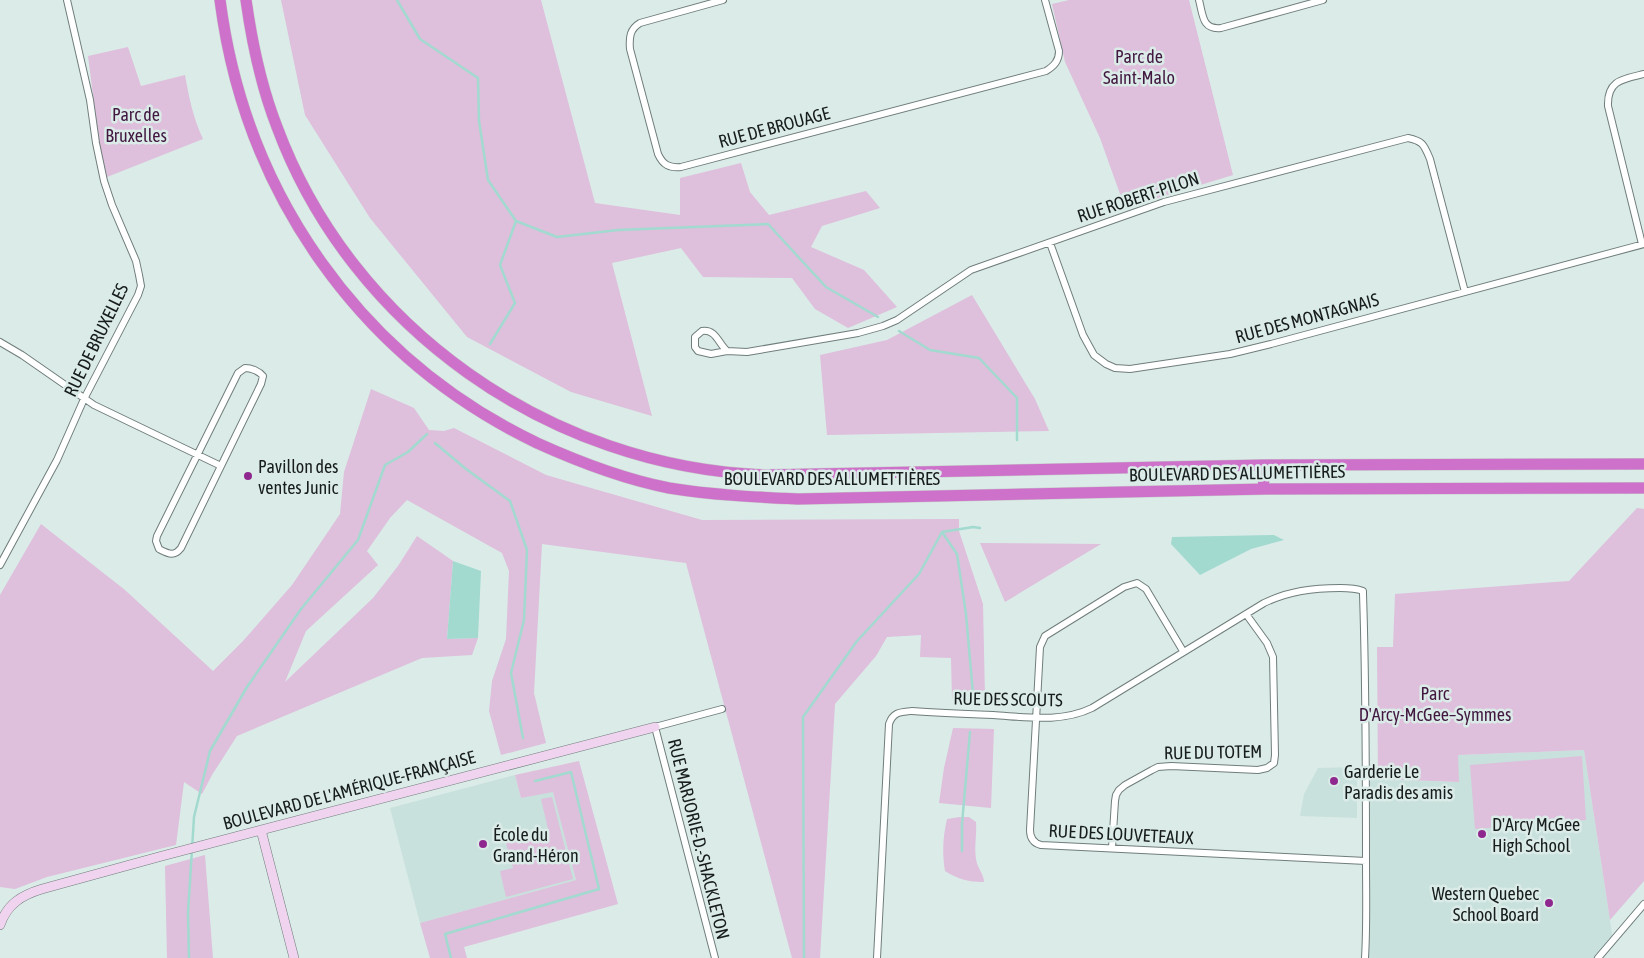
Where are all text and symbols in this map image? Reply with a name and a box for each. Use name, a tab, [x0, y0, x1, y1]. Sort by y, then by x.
park label: Parc de Saint-Malo	[1103, 46, 1175, 88]
street label: RUE DE BROUAGE	[716, 102, 832, 152]
park label: Parc de Bruxelles	[105, 104, 167, 146]
street label: RUE ROBERT-PILON	[1074, 167, 1202, 227]
street label: RUE DE BRUXELLES	[60, 280, 133, 400]
street label: RUE DES MONTAGNAIS	[1233, 289, 1382, 347]
place label: Pavillon des ventes Junic	[258, 456, 338, 498]
street label: BOULEVARD DES ALLUMETTIÈRES	[1129, 461, 1346, 485]
street label: BOULEVARD DES ALLUMETTIÈRES	[724, 468, 941, 489]
marker: Pavillon des ventes Junic	[242, 470, 254, 482]
park label: Parc D'Arcy-McGee–Symmes	[1359, 683, 1511, 725]
street label: RUE DES SCOUTS	[953, 688, 1063, 710]
street label: RUE MARJORIE-D.-SHACKLETON	[664, 736, 734, 942]
street label: RUE DU TOTEM	[1164, 741, 1262, 763]
street label: BOULEVARD DE L'AMÉRIQUE-FRANÇAISE	[221, 746, 478, 834]
place label: Garderie Le Paradis des amis	[1344, 761, 1453, 803]
marker: Garderie Le Paradis des amis	[1328, 775, 1340, 787]
place label: D'Arcy McGee High School	[1492, 814, 1580, 856]
street label: RUE DES LOUVETEAUX	[1048, 820, 1195, 848]
place label: École du Grand-Héron	[493, 824, 579, 866]
marker: D'Arcy McGee High School	[1476, 828, 1488, 840]
marker: École du Grand-Héron	[477, 838, 489, 850]
place label: Western Quebec School Board	[1432, 883, 1539, 925]
marker: Western Quebec School Board	[1543, 897, 1555, 909]

